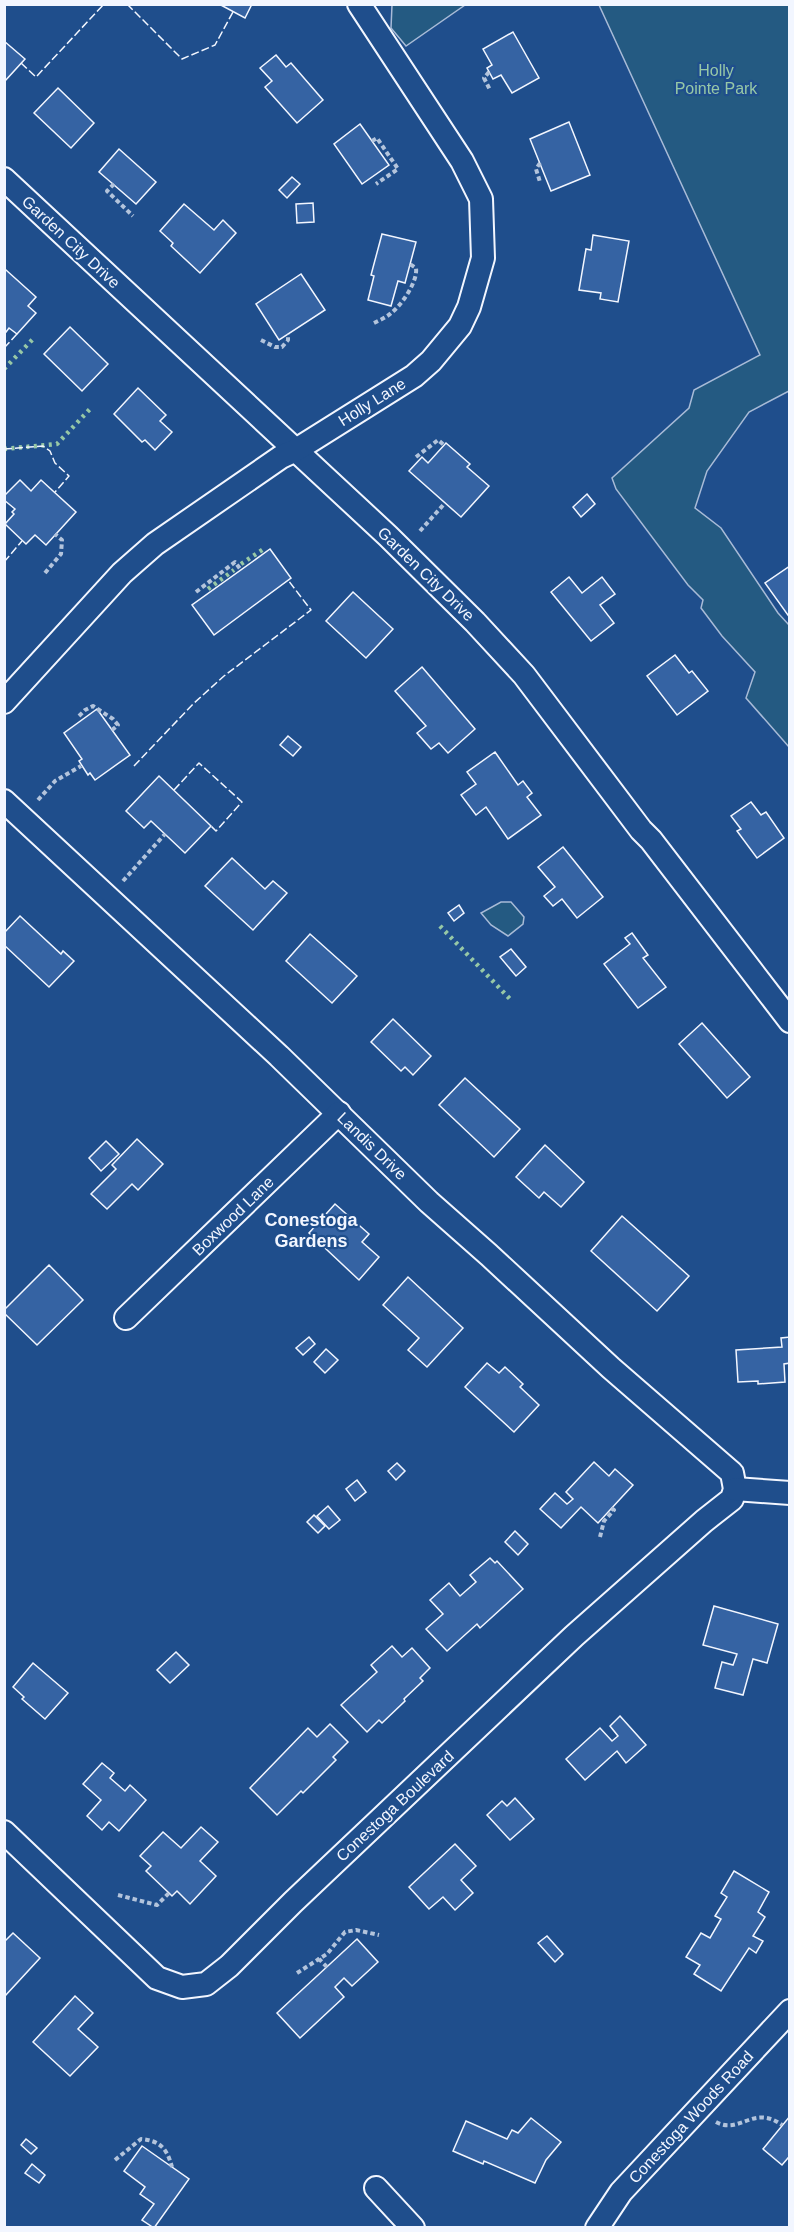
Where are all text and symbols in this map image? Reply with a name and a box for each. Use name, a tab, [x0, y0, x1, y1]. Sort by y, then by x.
park label: Holly Pointe Park	[675, 62, 758, 97]
street label: Garden City Drive	[19, 192, 123, 292]
street label: Holly Lane	[335, 375, 409, 429]
street label: Garden City Drive	[374, 524, 478, 624]
street label: Landis Drive	[334, 1109, 410, 1183]
street label: Boxwood Lane	[189, 1173, 277, 1259]
district label: Conestoga Gardens	[264, 1210, 358, 1251]
street label: Conestoga Boulevard	[333, 1747, 457, 1865]
street label: Conestoga Woods Road	[625, 2048, 757, 2186]

